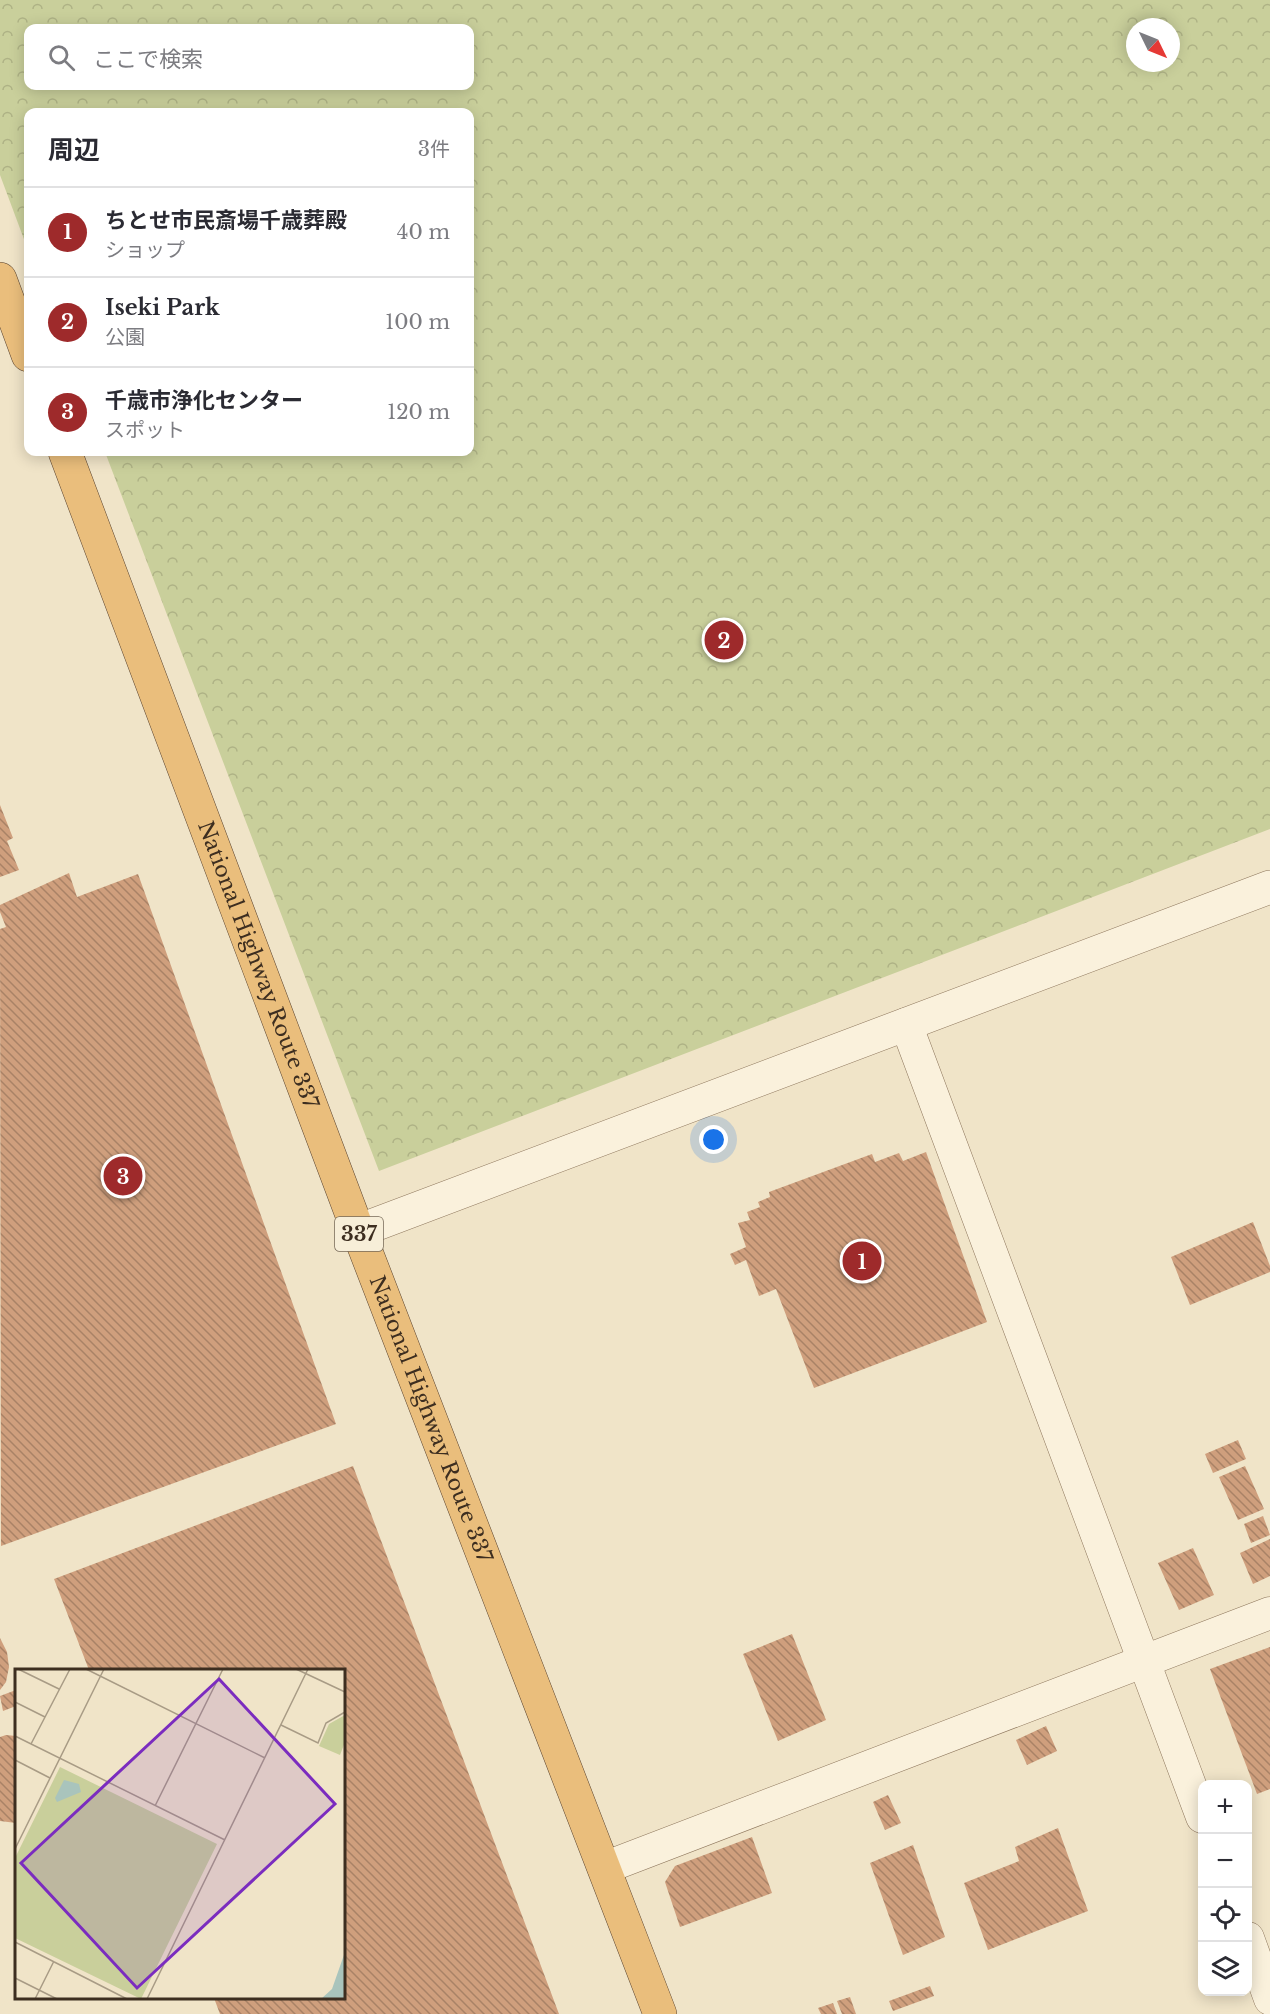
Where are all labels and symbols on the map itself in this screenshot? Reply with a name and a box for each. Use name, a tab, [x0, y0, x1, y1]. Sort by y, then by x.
north arrow	[1126, 18, 1180, 72]
pin: 2	[704, 618, 744, 662]
street label: National Highway Route 337	[192, 818, 324, 1113]
your location	[699, 1125, 728, 1154]
pin: 3	[104, 1154, 142, 1198]
road number: 337	[335, 1217, 383, 1251]
pin: 1	[842, 1238, 882, 1284]
street label: National Highway Route 337	[364, 1272, 498, 1567]
inset map	[15, 1669, 345, 1999]

